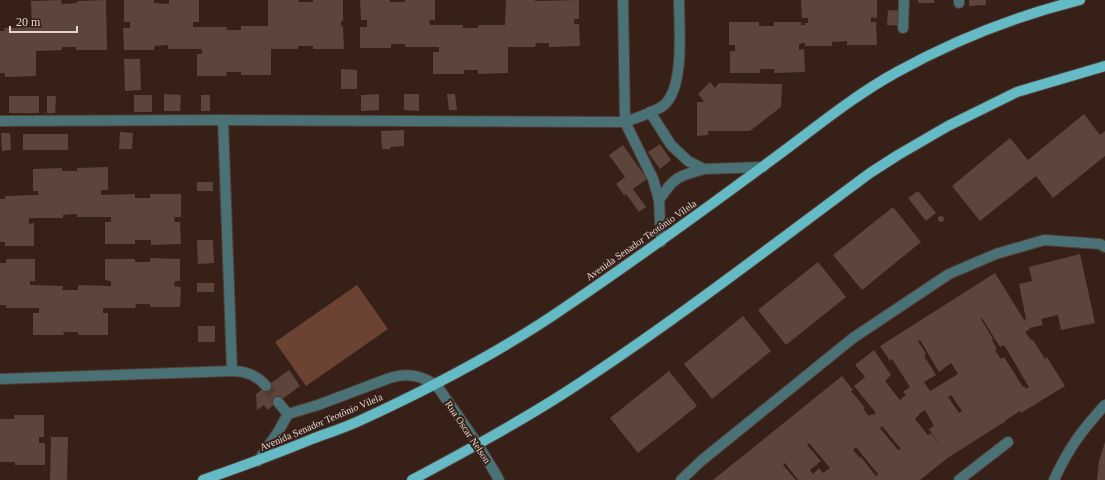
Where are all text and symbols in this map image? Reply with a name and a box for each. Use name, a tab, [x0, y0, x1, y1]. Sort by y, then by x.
scale bar	[10, 8, 77, 34]
text: 20 m	[16, 15, 41, 29]
street label: Avenida Senador Teotônio Vilela	[584, 197, 699, 282]
street label: Avenida Senador Teotônio Vilela	[258, 391, 385, 453]
street label: Rua Oscar Nelson	[443, 399, 493, 465]

